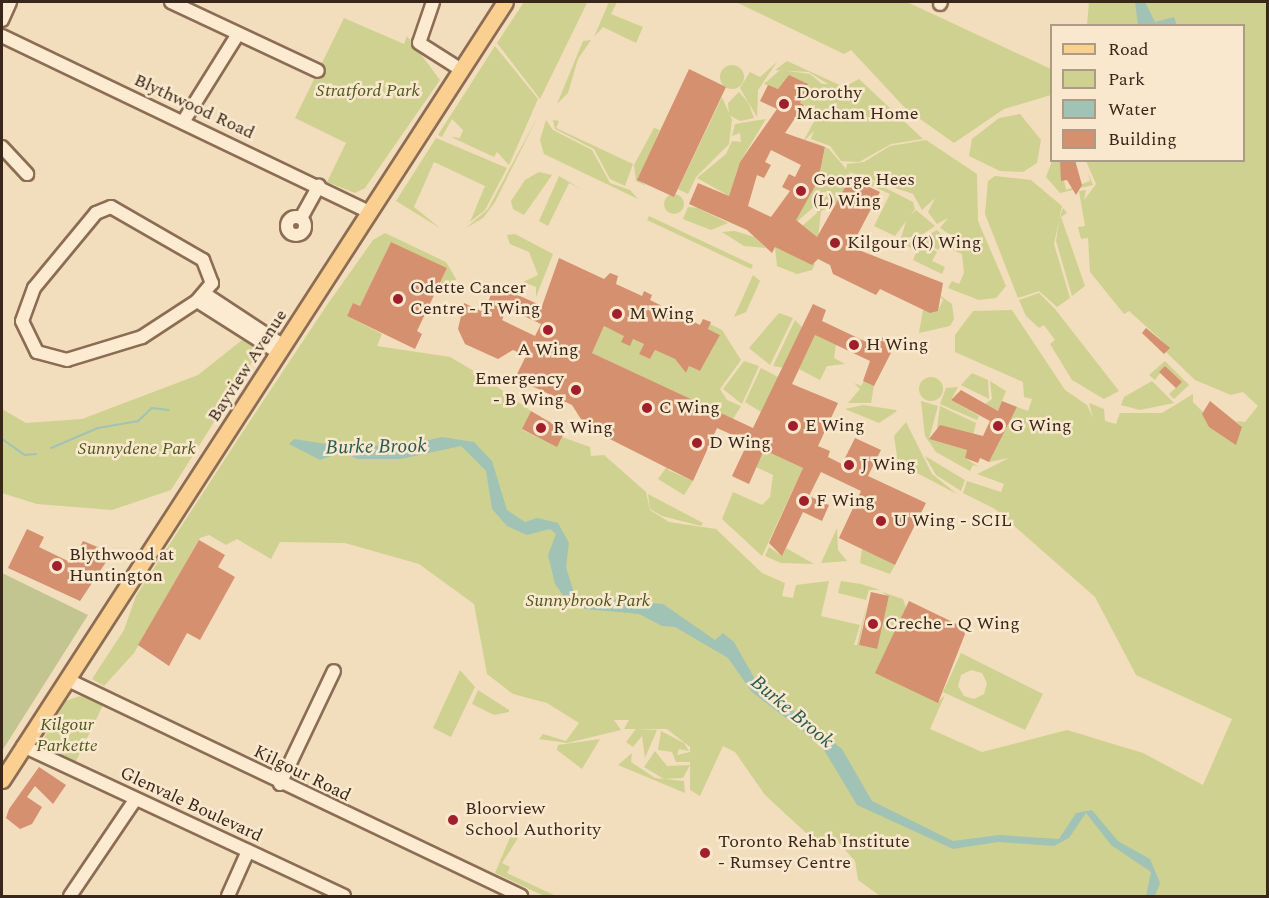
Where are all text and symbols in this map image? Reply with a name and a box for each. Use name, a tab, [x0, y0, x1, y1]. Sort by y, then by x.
legend	[1050, 24, 1245, 162]
text: Road	[1108, 36, 1149, 63]
text: Park	[1108, 66, 1145, 93]
street label: Blythwood Road	[130, 70, 258, 144]
park label: Stratford Park	[316, 80, 420, 102]
place label: Dorothy Macham Home	[796, 83, 918, 125]
text: Water	[1108, 96, 1156, 123]
marker: Dorothy Macham Home	[777, 97, 791, 111]
text: Building	[1108, 126, 1177, 153]
place label: George Hees (L) Wing	[813, 170, 915, 213]
marker: George Hees (L) Wing	[794, 184, 808, 198]
place label: Kilgour (K) Wing	[847, 232, 981, 254]
marker: Kilgour (K) Wing	[828, 236, 842, 250]
place label: Odette Cancer Centre - T Wing	[410, 278, 540, 320]
marker: Odette Cancer Centre - T Wing	[391, 292, 405, 306]
place label: M Wing	[629, 303, 694, 325]
street label: Bayview Avenue	[204, 306, 292, 426]
marker: M Wing	[610, 307, 624, 321]
marker: A Wing	[541, 323, 555, 337]
place label: H Wing	[866, 334, 928, 356]
marker: H Wing	[847, 338, 861, 352]
place label: A Wing	[517, 339, 579, 361]
place label: Emergency - B Wing	[475, 369, 564, 412]
marker: Emergency - B Wing	[569, 383, 583, 397]
place label: C Wing	[659, 397, 720, 419]
marker: C Wing	[640, 401, 654, 415]
place label: E Wing	[805, 415, 865, 437]
place label: G Wing	[1010, 415, 1072, 437]
place label: R Wing	[553, 417, 613, 439]
marker: E Wing	[786, 419, 800, 433]
marker: G Wing	[991, 419, 1005, 433]
marker: R Wing	[534, 421, 548, 435]
place label: D Wing	[709, 432, 771, 454]
water label: Burke Brook	[325, 434, 427, 460]
marker: D Wing	[690, 436, 704, 450]
park label: Sunnydene Park	[78, 438, 196, 460]
place label: J Wing	[861, 454, 916, 476]
marker: J Wing	[842, 458, 856, 472]
place label: F Wing	[816, 490, 875, 512]
marker: F Wing	[797, 494, 811, 508]
place label: U Wing - SCIL	[893, 510, 1012, 532]
marker: U Wing - SCIL	[874, 514, 888, 528]
place label: Blythwood at Huntington	[69, 545, 174, 588]
marker: Blythwood at Huntington	[50, 559, 64, 573]
park label: Sunnybrook Park	[526, 590, 650, 612]
place label: Creche - Q Wing	[885, 613, 1020, 635]
marker: Creche - Q Wing	[866, 617, 880, 631]
water label: Burke Brook	[745, 670, 839, 754]
park label: Kilgour Parkette	[36, 715, 98, 758]
street label: Kilgour Road	[250, 741, 354, 807]
street label: Glenvale Boulevard	[116, 763, 266, 847]
place label: Bloorview School Authority	[465, 799, 601, 842]
marker: Bloorview School Authority	[446, 813, 460, 827]
place label: Toronto Rehab Institute - Rumsey Centre	[718, 832, 910, 874]
marker: Toronto Rehab Institute - Rumsey Centre	[696, 844, 714, 862]

